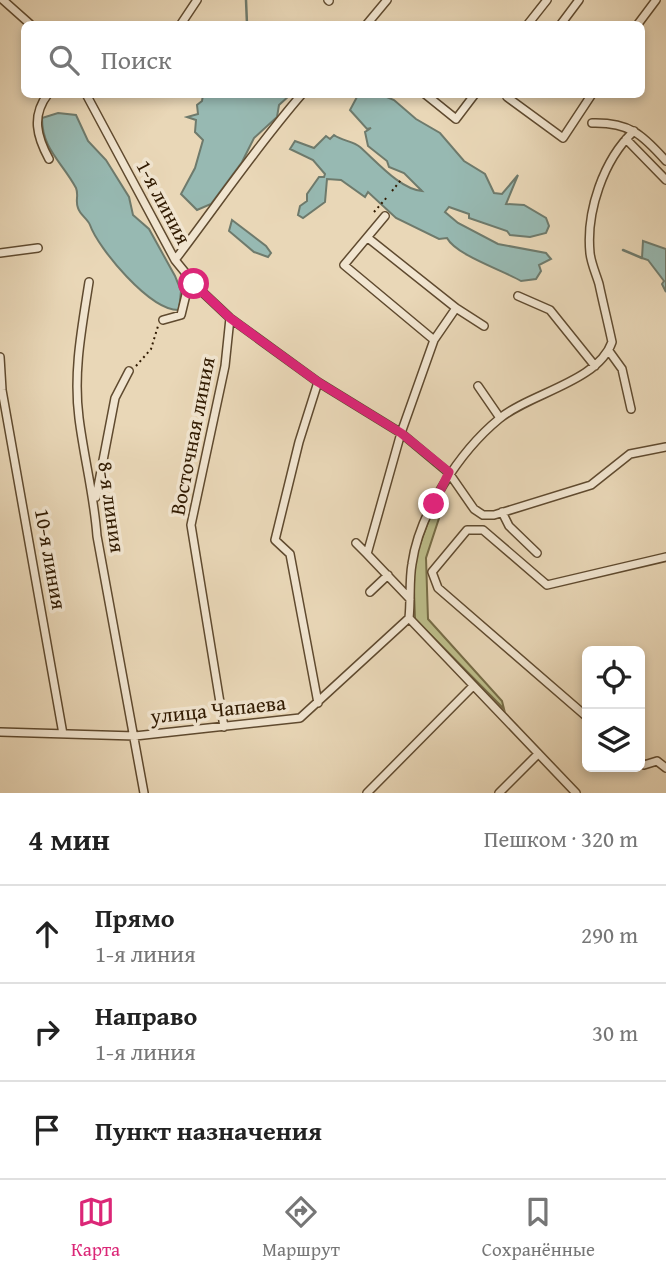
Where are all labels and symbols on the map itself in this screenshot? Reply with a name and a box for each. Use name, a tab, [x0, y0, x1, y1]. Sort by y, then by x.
street label: 1-я линия	[129, 154, 199, 250]
route start	[178, 268, 209, 299]
street label: Восточная линия	[161, 354, 223, 518]
street label: 8-я линия	[90, 459, 134, 555]
route end	[418, 488, 449, 519]
street label: 10-я линия	[27, 506, 75, 612]
street label: улица Чапаева	[148, 686, 287, 732]

